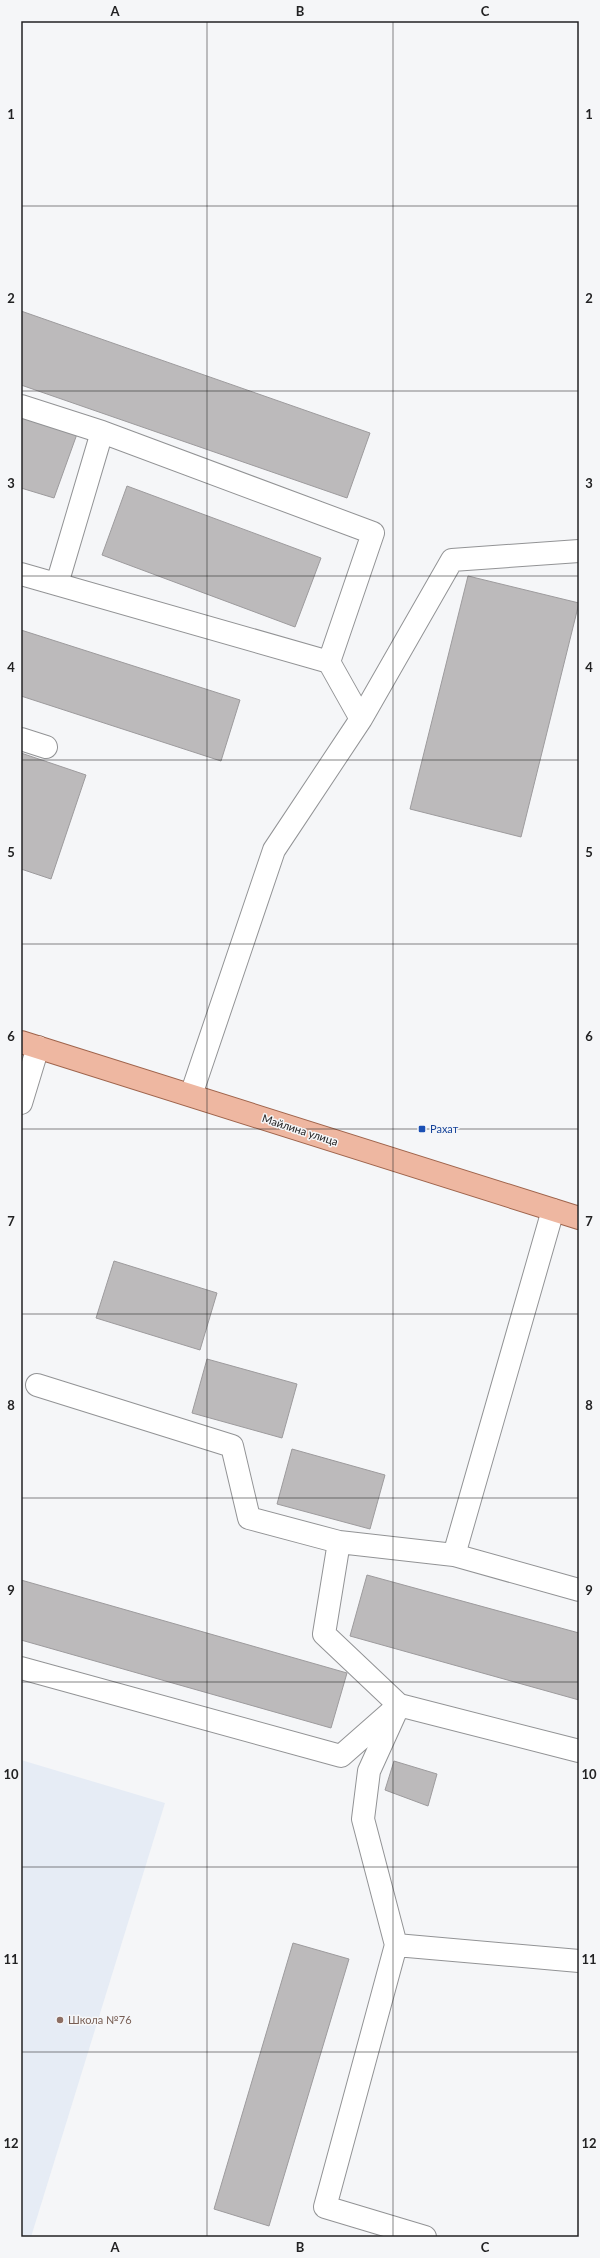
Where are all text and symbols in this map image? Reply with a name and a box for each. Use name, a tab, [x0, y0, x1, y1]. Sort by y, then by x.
text: A	[109, 3, 120, 19]
text: B	[296, 3, 305, 19]
text: C	[481, 3, 490, 19]
text: 1	[7, 106, 15, 122]
text: 1	[585, 106, 593, 122]
text: 2	[7, 290, 15, 306]
text: 2	[585, 290, 593, 306]
text: 3	[7, 475, 15, 491]
text: 3	[585, 475, 593, 491]
text: 4	[7, 659, 15, 675]
text: 4	[585, 659, 593, 675]
text: 5	[7, 844, 15, 860]
text: 5	[585, 844, 593, 860]
text: 6	[7, 1028, 15, 1044]
text: 6	[585, 1028, 593, 1044]
street label: Майлина улица	[261, 1111, 340, 1148]
place label: Рахат	[430, 1122, 459, 1135]
marker: Рахат	[417, 1124, 427, 1134]
text: 7	[7, 1213, 15, 1229]
text: 7	[585, 1213, 593, 1229]
text: 8	[7, 1397, 15, 1413]
text: 8	[585, 1397, 593, 1413]
text: 9	[7, 1582, 15, 1598]
text: 9	[585, 1582, 593, 1598]
text: 10	[3, 1766, 19, 1782]
text: 10	[581, 1766, 597, 1782]
text: 11	[3, 1951, 19, 1967]
text: 11	[581, 1951, 597, 1967]
place label: Школа №76	[68, 2013, 132, 2026]
marker: Школа №76	[55, 2015, 65, 2025]
text: 12	[3, 2135, 19, 2151]
text: 12	[581, 2135, 597, 2151]
text: A	[109, 2239, 120, 2255]
text: B	[296, 2239, 305, 2255]
text: C	[481, 2239, 490, 2255]

